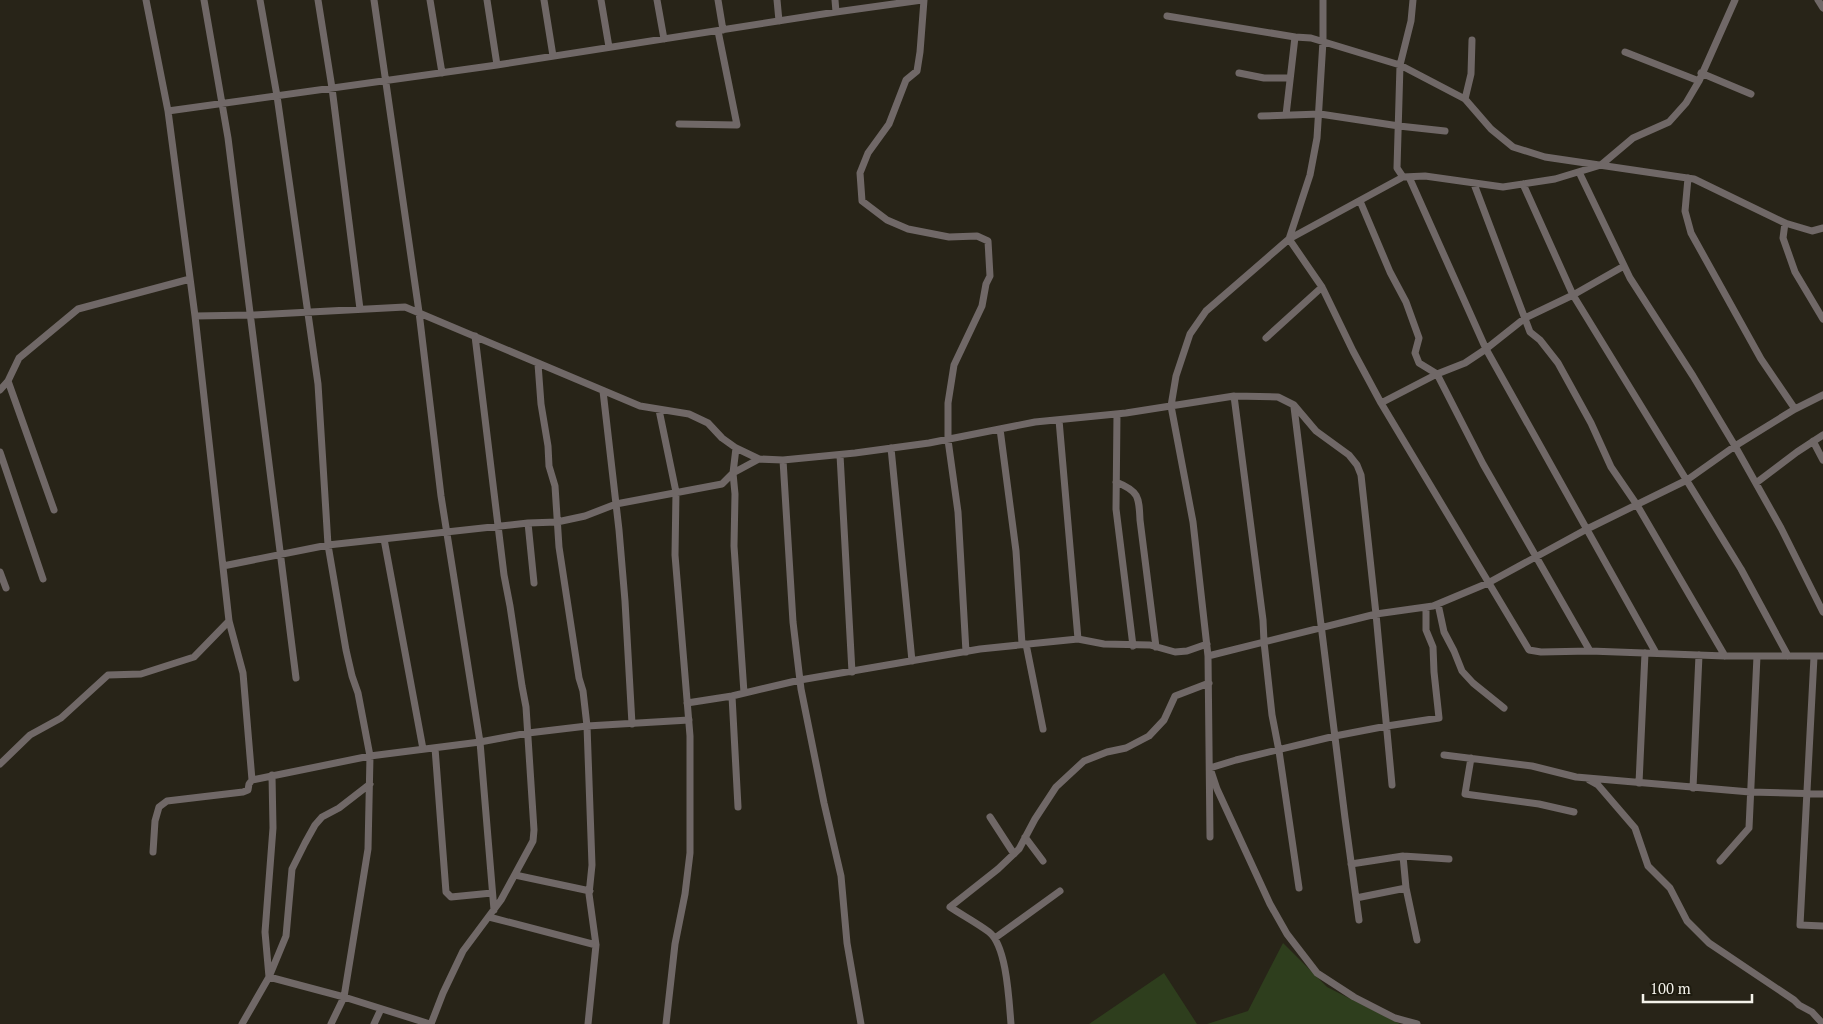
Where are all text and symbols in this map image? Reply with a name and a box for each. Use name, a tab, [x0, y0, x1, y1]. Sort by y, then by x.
scale bar	[1643, 972, 1752, 1004]
text: 100 m	[1650, 978, 1691, 998]

